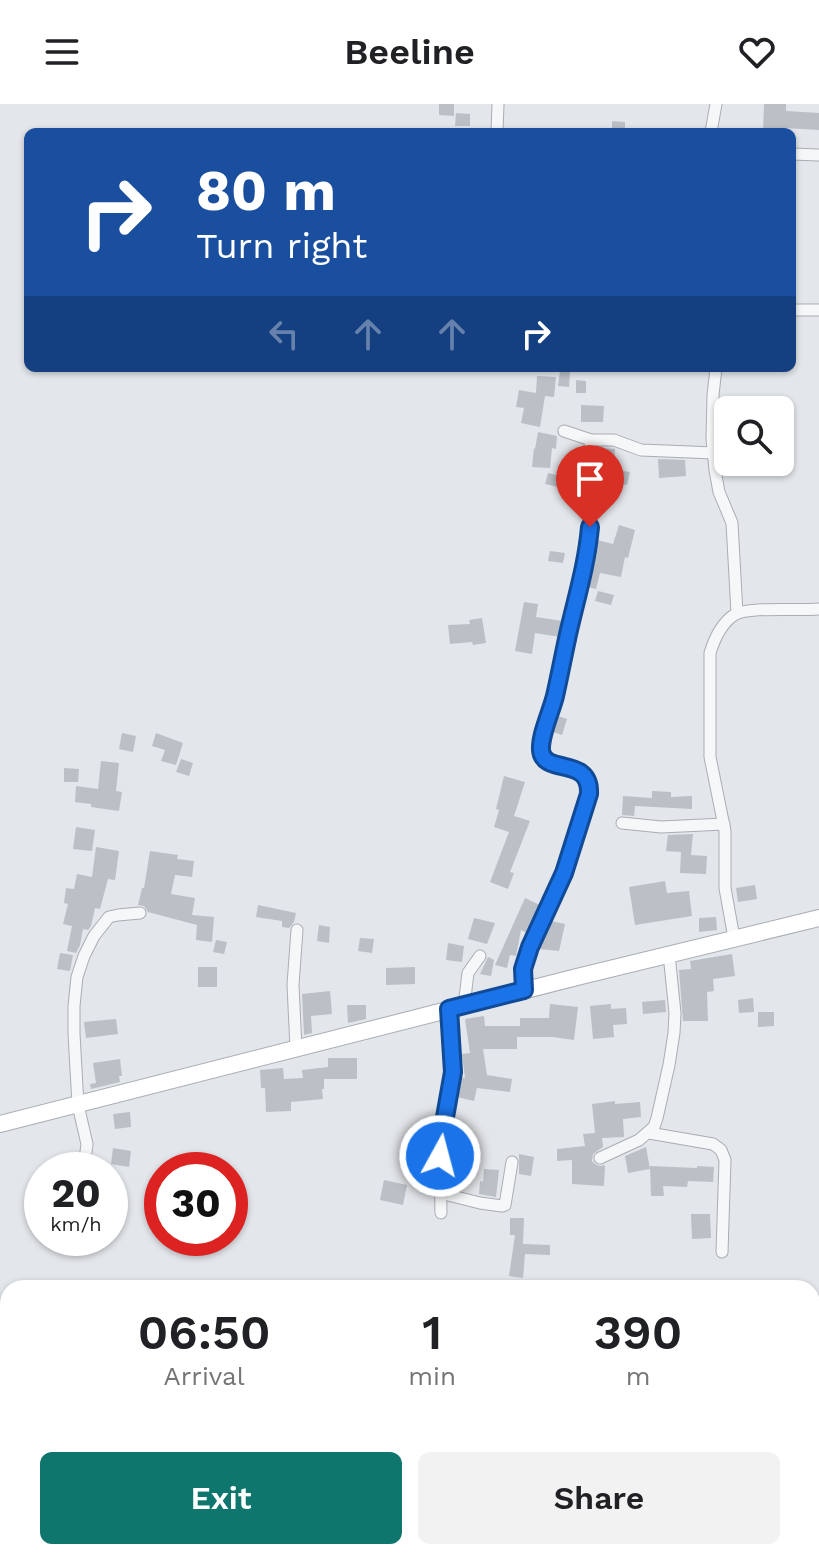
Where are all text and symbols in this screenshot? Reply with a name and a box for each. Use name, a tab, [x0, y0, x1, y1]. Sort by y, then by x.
icon: menu	[40, 30, 84, 74]
icon: heart	[735, 30, 779, 74]
text: Beeline	[344, 31, 475, 73]
text: 80 m	[196, 158, 336, 224]
icon: right	[64, 160, 168, 264]
text: Turn right	[196, 225, 367, 267]
icon: left	[262, 312, 306, 356]
icon: ahead	[346, 312, 390, 356]
icon: ahead	[430, 312, 474, 356]
icon: right	[514, 312, 558, 356]
map controls	[714, 396, 794, 476]
button: search	[714, 396, 794, 476]
pin	[556, 445, 624, 527]
icon: arrive	[568, 457, 612, 501]
position arrow	[398, 1114, 482, 1198]
speed limit sign: 30	[144, 1152, 248, 1256]
text: 20	[51, 1170, 101, 1217]
text: km/h	[50, 1212, 102, 1236]
text: 06:50	[138, 1304, 271, 1361]
text: 1	[422, 1304, 442, 1361]
text: 390	[594, 1304, 682, 1361]
text: Arrival	[164, 1361, 245, 1391]
text: min	[408, 1361, 456, 1391]
text: m	[626, 1361, 650, 1391]
button: Exit	[40, 1452, 402, 1544]
button: Share	[418, 1452, 780, 1544]

